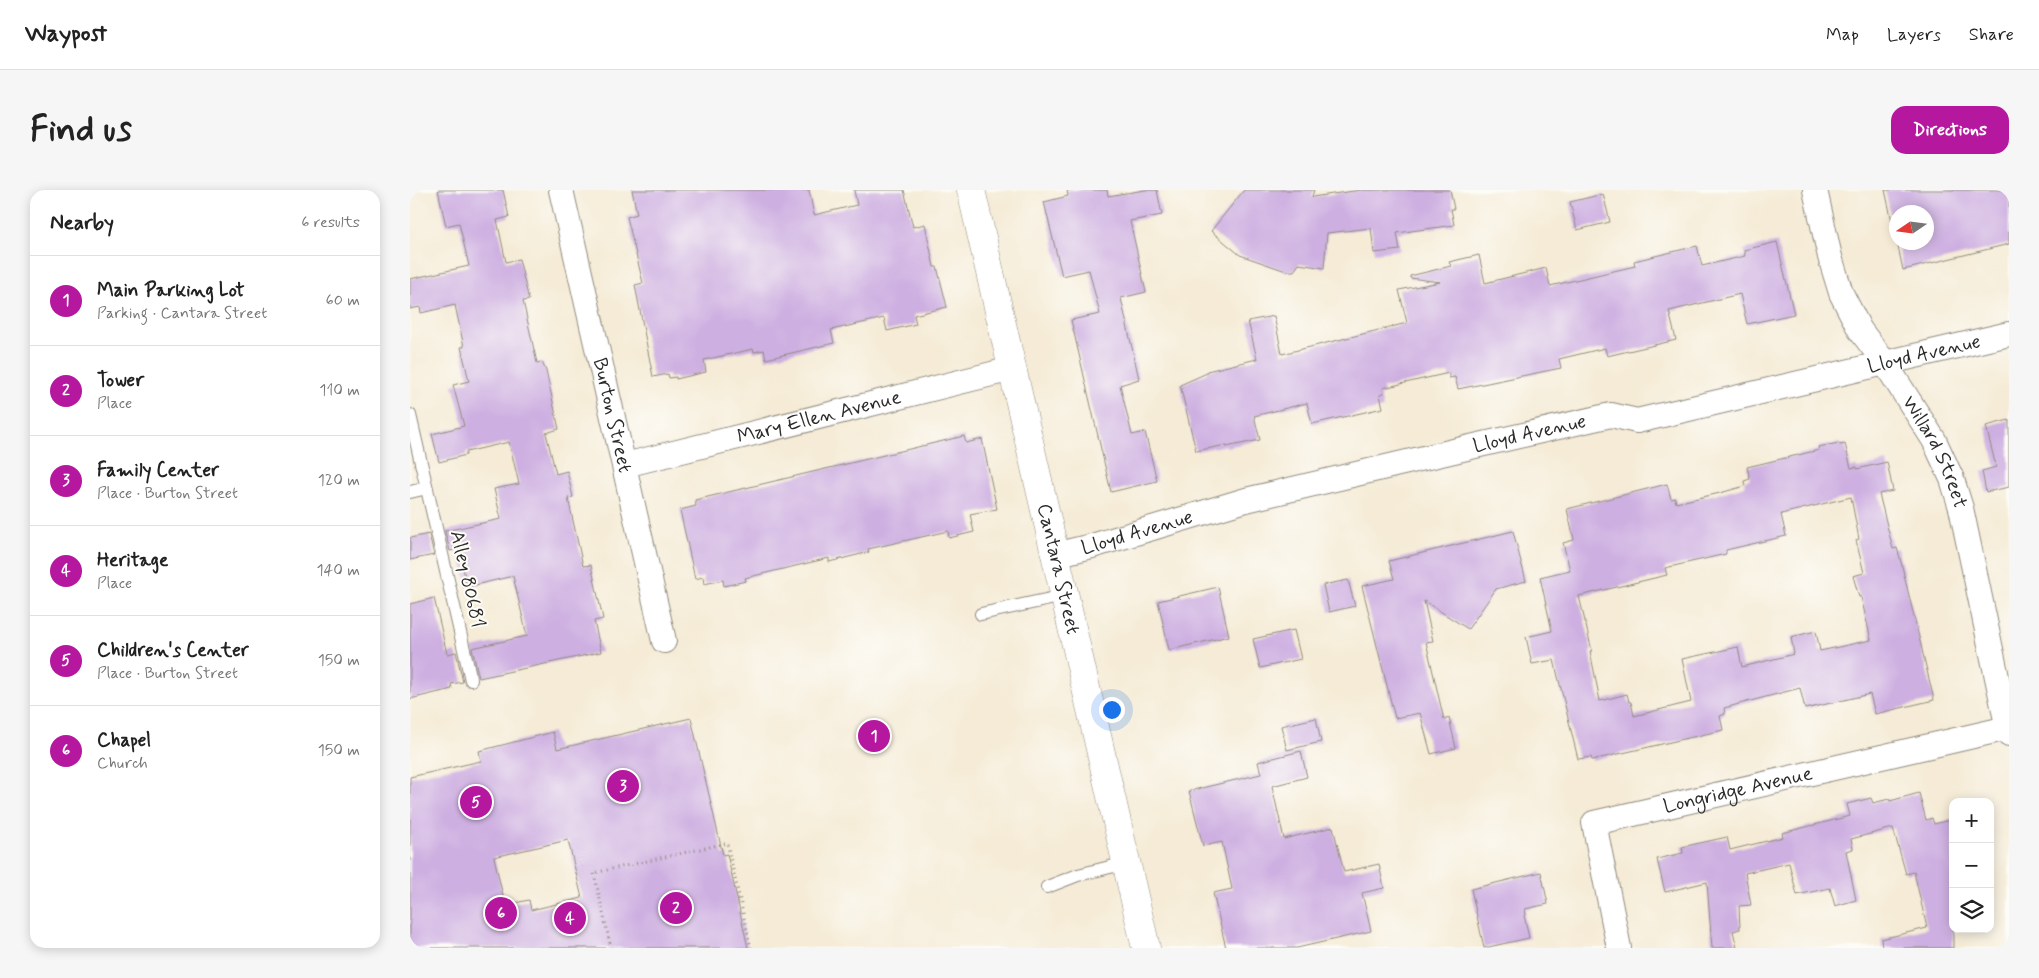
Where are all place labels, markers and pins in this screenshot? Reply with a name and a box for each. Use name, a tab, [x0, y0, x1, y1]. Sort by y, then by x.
pin: 1	[858, 717, 890, 755]
pin: 3	[607, 767, 639, 805]
pin: 5	[460, 783, 492, 821]
pin: 2	[660, 889, 692, 927]
pin: 6	[485, 894, 517, 932]
pin: 4	[554, 899, 586, 937]

